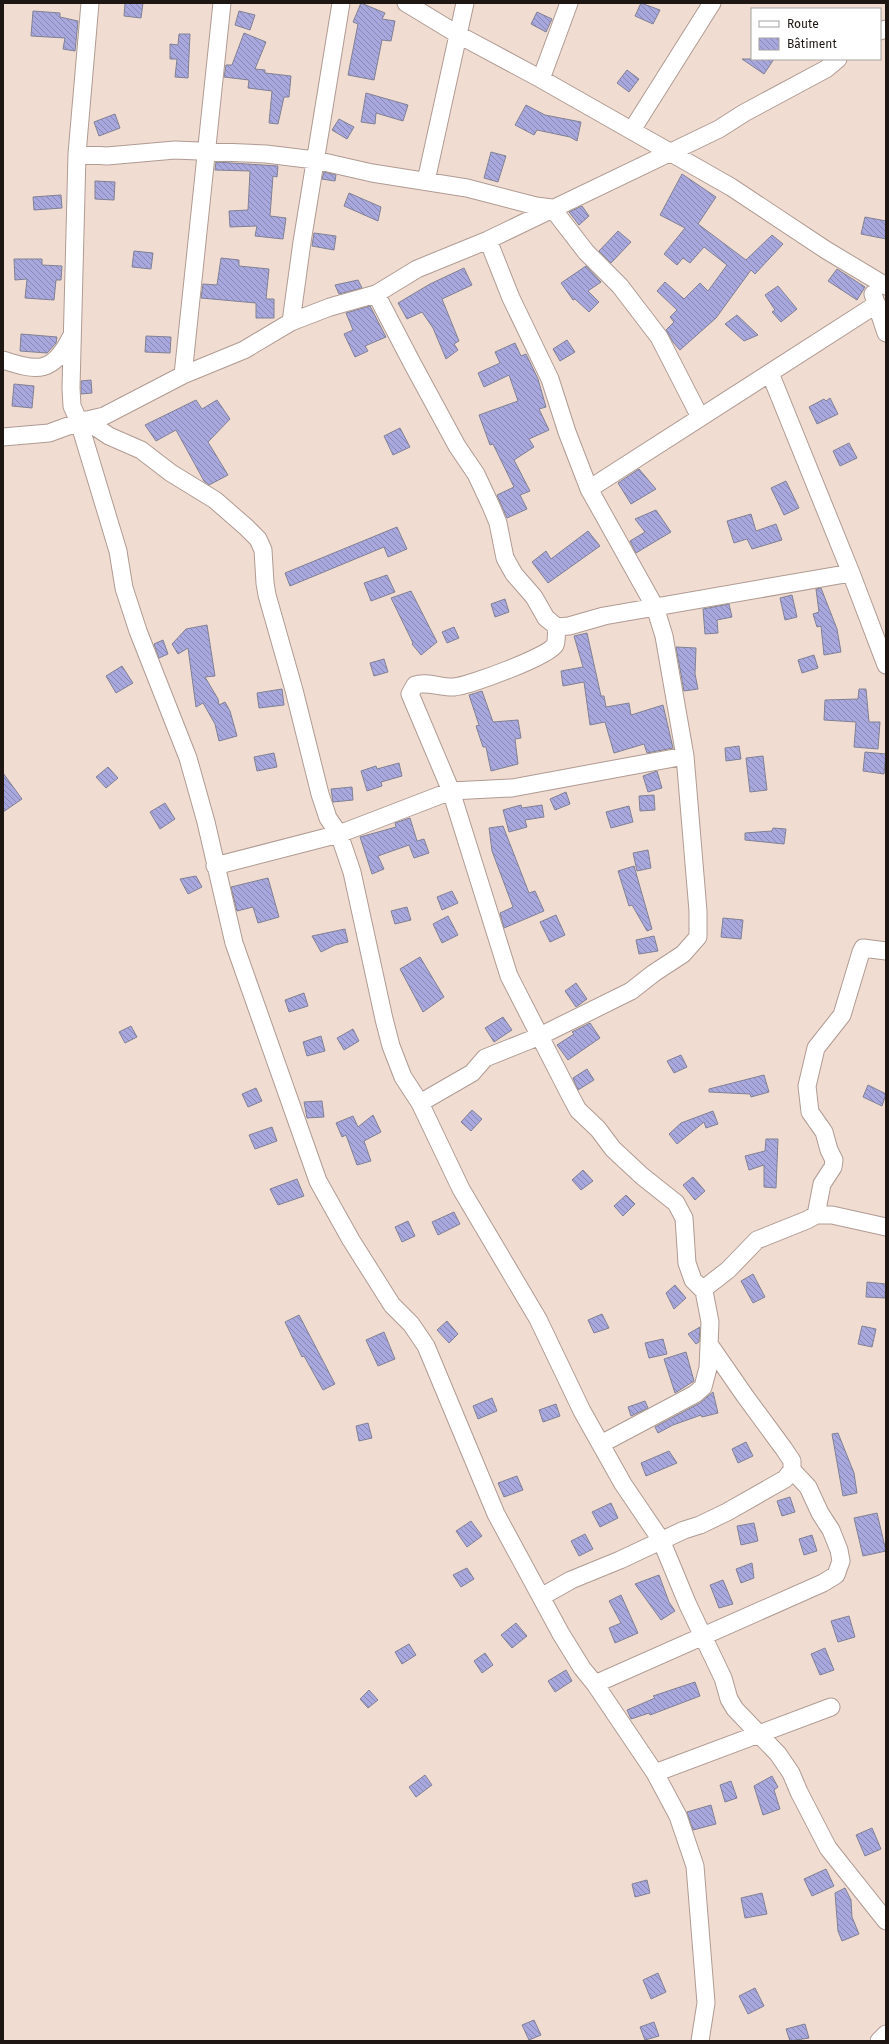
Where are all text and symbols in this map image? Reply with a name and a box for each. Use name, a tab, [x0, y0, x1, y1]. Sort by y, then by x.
legend	[751, 8, 881, 60]
text: Route	[787, 17, 819, 31]
text: Bâtiment	[787, 37, 837, 51]

